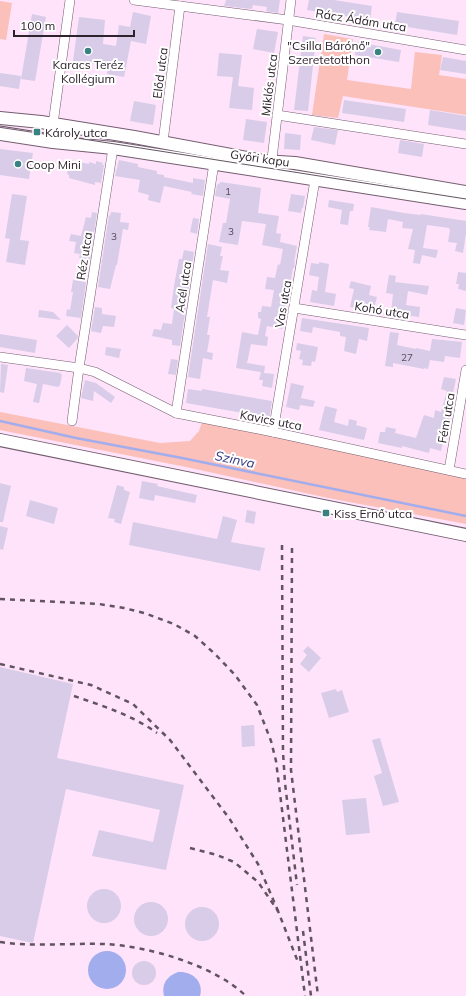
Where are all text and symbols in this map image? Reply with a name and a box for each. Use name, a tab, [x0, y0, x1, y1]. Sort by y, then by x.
street label: Rácz Ádám utca	[314, 5, 408, 35]
scale bar	[14, 12, 134, 38]
text: 100 m	[20, 18, 55, 33]
place label: "Csilla Bárónő" Szeretetotthon	[287, 38, 370, 67]
marker: Karacs Teréz Kollégium	[83, 46, 93, 56]
street label: Előd utca	[149, 47, 171, 99]
marker: "Csilla Bárónő" Szeretetotthon	[373, 47, 383, 57]
street label: Miklós utca	[258, 53, 280, 117]
place label: Karacs Teréz Kollégium	[52, 57, 124, 86]
place label: Károly utca	[45, 125, 107, 140]
marker: Károly utca	[32, 127, 42, 137]
street label: Győri kapu	[229, 146, 291, 170]
place label: Coop Mini	[26, 157, 81, 172]
marker: Coop Mini	[13, 159, 23, 169]
house number: 1	[225, 185, 231, 198]
house number: 3	[228, 225, 234, 238]
house number: 3	[111, 230, 117, 243]
street label: Réz utca	[73, 231, 95, 281]
street label: Acél utca	[172, 261, 194, 313]
street label: Vas utca	[271, 279, 295, 329]
street label: Kohó utca	[353, 298, 411, 322]
house number: 27	[401, 351, 413, 364]
street label: Fém utca	[434, 392, 458, 444]
street label: Kavics utca	[239, 407, 303, 433]
water label: Szinva	[214, 447, 256, 471]
place label: Kiss Ernő utca	[334, 506, 412, 521]
marker: Kiss Ernő utca	[321, 508, 331, 518]

